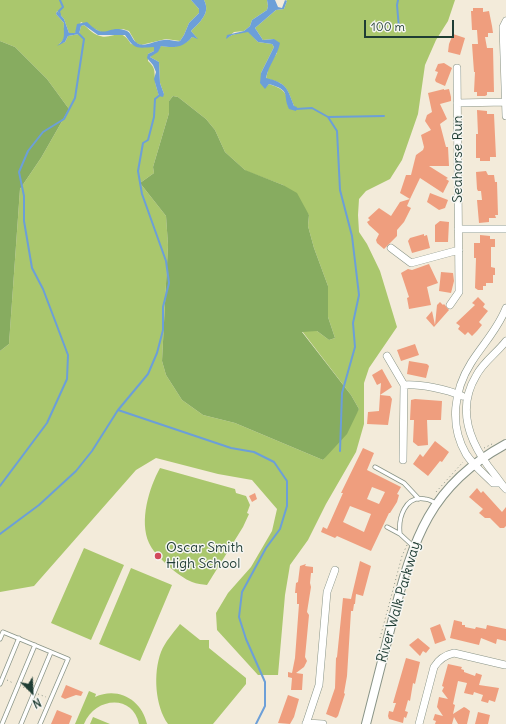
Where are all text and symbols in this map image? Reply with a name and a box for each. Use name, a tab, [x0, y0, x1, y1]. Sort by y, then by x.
scale bar	[366, 12, 456, 38]
text: 100 m	[371, 19, 405, 34]
street label: Seahorse Run	[450, 115, 466, 203]
place label: Oscar Smith High School	[166, 540, 243, 572]
street label: River Walk Parkway	[374, 540, 424, 664]
marker: Oscar Smith High School	[153, 551, 163, 561]
north arrow	[12, 672, 52, 712]
text: N	[31, 695, 43, 711]

